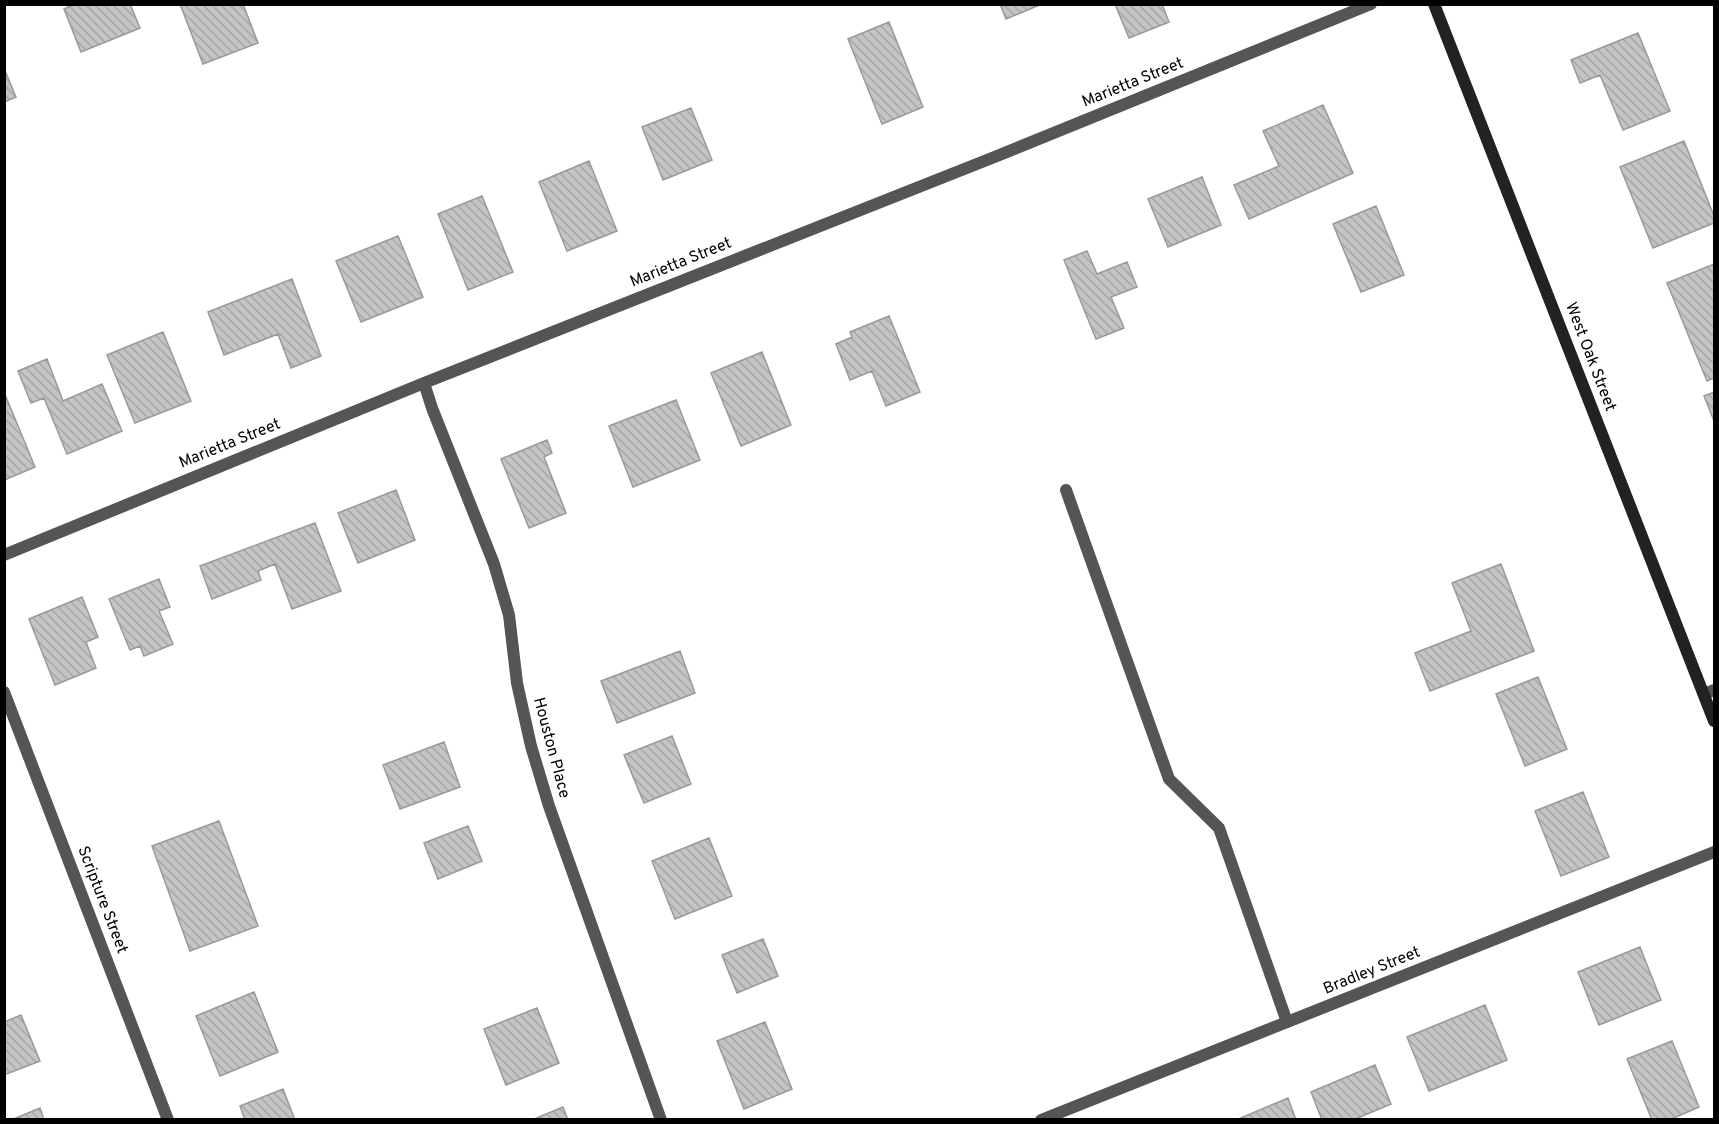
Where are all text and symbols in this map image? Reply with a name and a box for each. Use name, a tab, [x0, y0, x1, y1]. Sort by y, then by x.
street label: Marietta Street	[1079, 54, 1187, 112]
street label: Marietta Street	[627, 234, 735, 292]
street label: West Oak Street	[1560, 300, 1620, 414]
street label: Marietta Street	[176, 415, 284, 473]
street label: Houston Place	[528, 695, 574, 801]
street label: Scripture Street	[72, 843, 132, 957]
street label: Bradley Street	[1321, 942, 1423, 1000]

